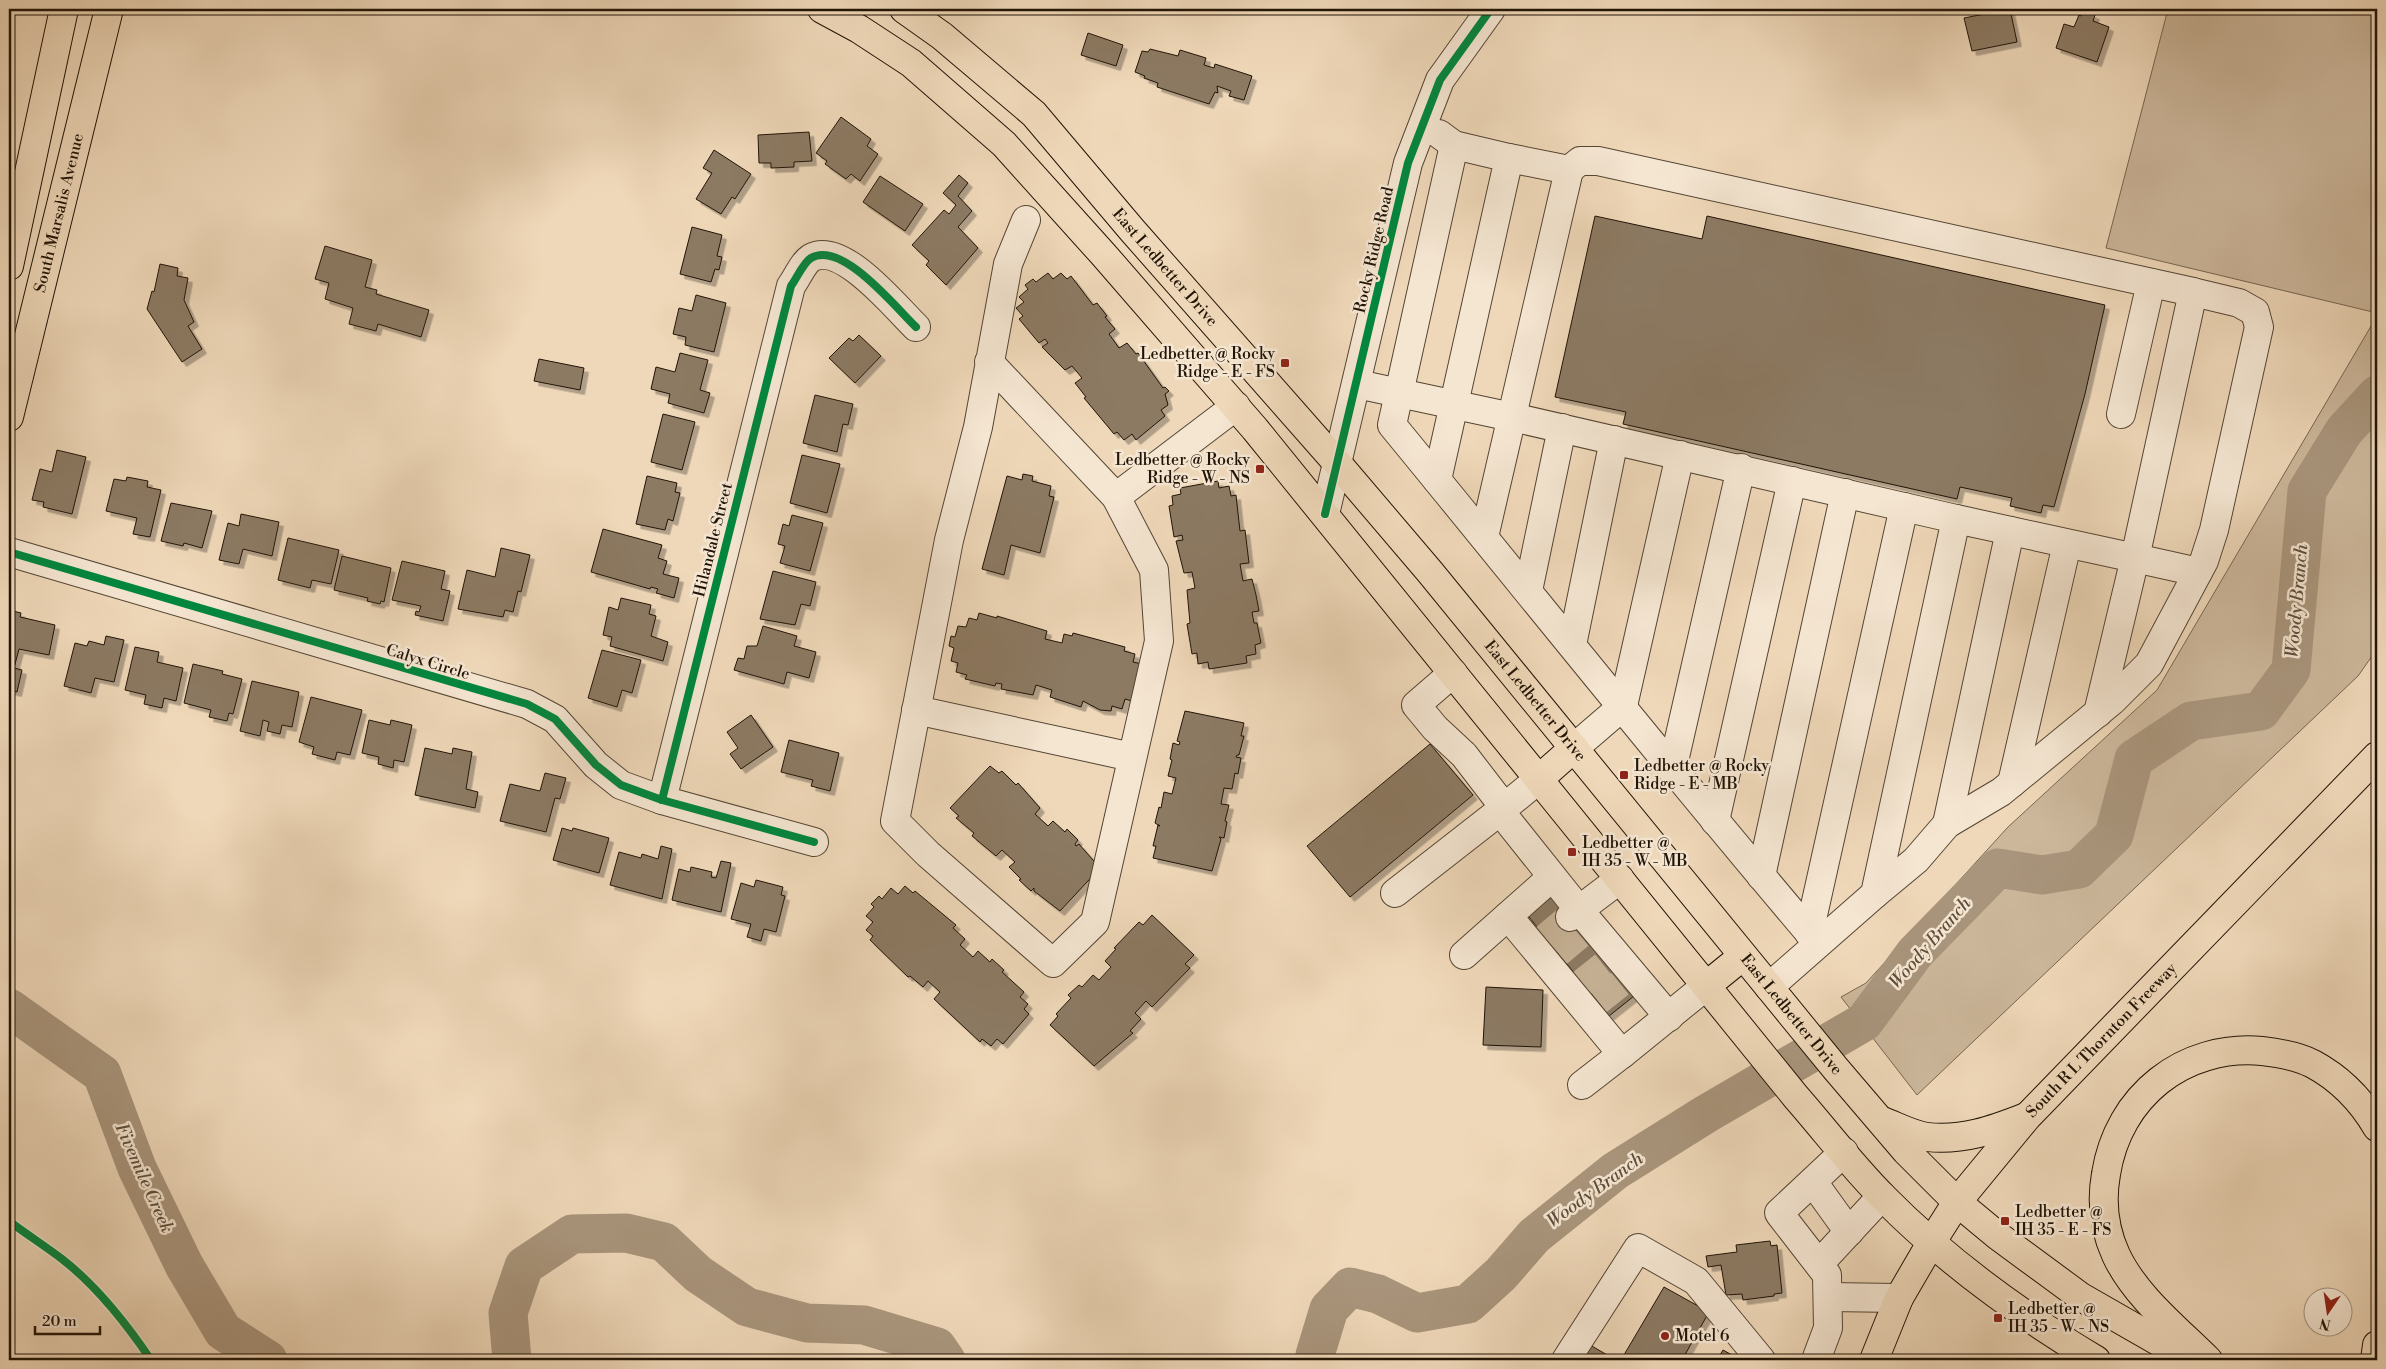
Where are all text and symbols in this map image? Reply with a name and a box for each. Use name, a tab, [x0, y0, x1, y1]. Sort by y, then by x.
street label: South Marsalis Avenue	[30, 131, 88, 295]
street label: Rocky Ridge Road	[1350, 185, 1398, 315]
street label: East Ledbetter Drive	[1108, 204, 1222, 331]
place label: Ledbetter @ Rocky Ridge - E - FS	[1140, 344, 1275, 382]
marker: Ledbetter @ Rocky Ridge - E - FS	[1279, 357, 1291, 369]
place label: Ledbetter @ Rocky Ridge - W - NS	[1115, 450, 1250, 488]
marker: Ledbetter @ Rocky Ridge - W - NS	[1254, 463, 1266, 475]
street label: Hilandale Street	[689, 480, 737, 599]
water label: Woody Branch	[2281, 542, 2314, 659]
street label: East Ledbetter Drive	[1480, 636, 1591, 765]
street label: Calyx Circle	[384, 640, 472, 684]
place label: Ledbetter @ Rocky Ridge - E - MB	[1634, 756, 1769, 794]
marker: Ledbetter @ Rocky Ridge - E - MB	[1618, 769, 1630, 781]
place label: Ledbetter @ IH 35 - W - MB	[1582, 833, 1688, 871]
marker: Ledbetter @ IH 35 - W - MB	[1566, 846, 1578, 858]
water label: Woody Branch	[1884, 892, 1977, 993]
street label: East Ledbetter Drive	[1736, 950, 1847, 1079]
street label: South R L Thornton Freeway	[2022, 958, 2181, 1122]
water label: Fivemile Creek	[109, 1119, 179, 1237]
water label: Woody Branch	[1542, 1147, 1649, 1233]
place label: Ledbetter @ IH 35 - E - FS	[2015, 1202, 2111, 1240]
marker: Ledbetter @ IH 35 - E - FS	[1999, 1215, 2011, 1227]
north arrow	[2304, 1286, 2354, 1336]
place label: Ledbetter @ IH 35 - W - NS	[2008, 1299, 2109, 1337]
scale bar	[35, 1304, 100, 1336]
text: 20 m	[42, 1312, 77, 1331]
marker: Ledbetter @ IH 35 - W - NS	[1992, 1312, 2004, 1324]
text: N	[2318, 1314, 2333, 1334]
place label: Motel 6	[1675, 1326, 1730, 1346]
marker: Motel 6	[1659, 1330, 1671, 1342]

